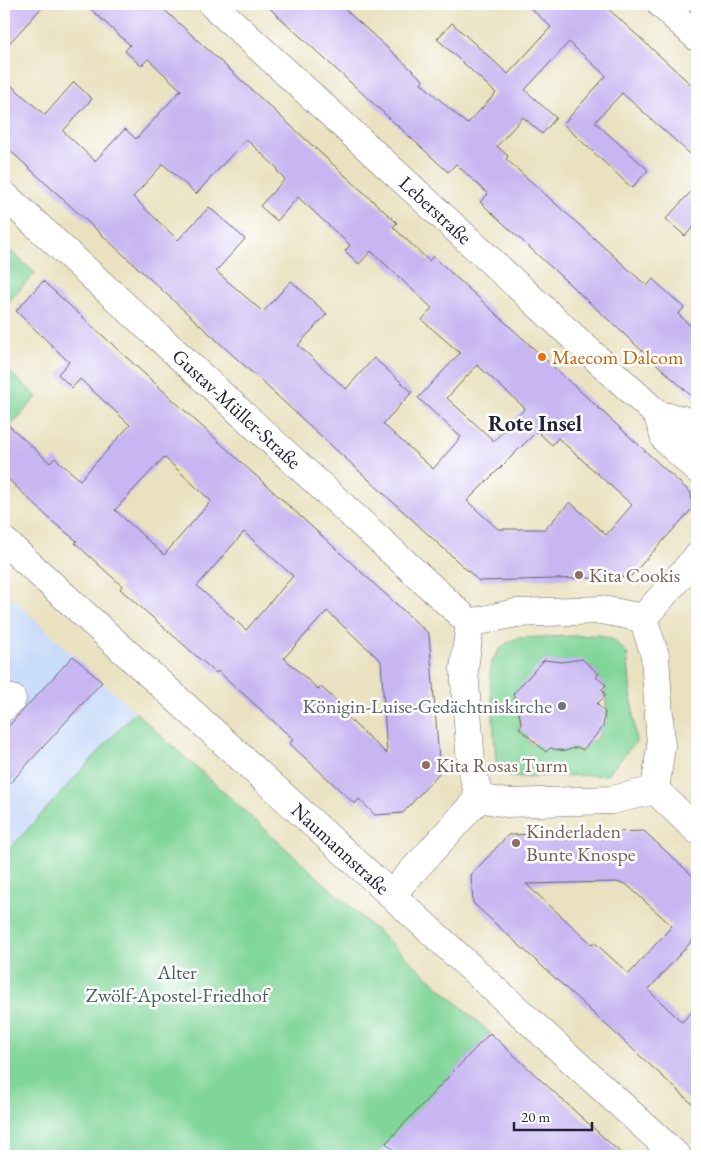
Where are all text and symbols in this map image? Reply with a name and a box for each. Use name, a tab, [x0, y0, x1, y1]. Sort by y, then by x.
street label: Leberstraße	[394, 170, 477, 250]
street label: Gustav-Müller-Straße	[167, 343, 307, 475]
place label: Maecom Dalcom	[552, 344, 684, 370]
marker: Maecom Dalcom	[536, 351, 548, 363]
district label: Rote Insel	[488, 409, 582, 438]
place label: Kita Cookis	[589, 562, 680, 588]
marker: Kita Cookis	[573, 569, 585, 581]
place label: Königin-Luise-Gedächtniskirche	[302, 693, 552, 719]
marker: Königin-Luise-Gedächtniskirche	[556, 700, 568, 712]
place label: Kita Rosas Turm	[436, 752, 568, 778]
marker: Kita Rosas Turm	[420, 759, 432, 771]
street label: Naumannstraße	[286, 797, 395, 900]
place label: Kinderladen Bunte Knospe	[526, 818, 636, 867]
marker: Kinderladen Bunte Knospe	[510, 837, 522, 849]
park label: Alter Zwölf-Apostel-Friedhof	[86, 959, 271, 1008]
scale bar	[514, 1100, 591, 1132]
text: 20 m	[521, 1107, 550, 1126]

